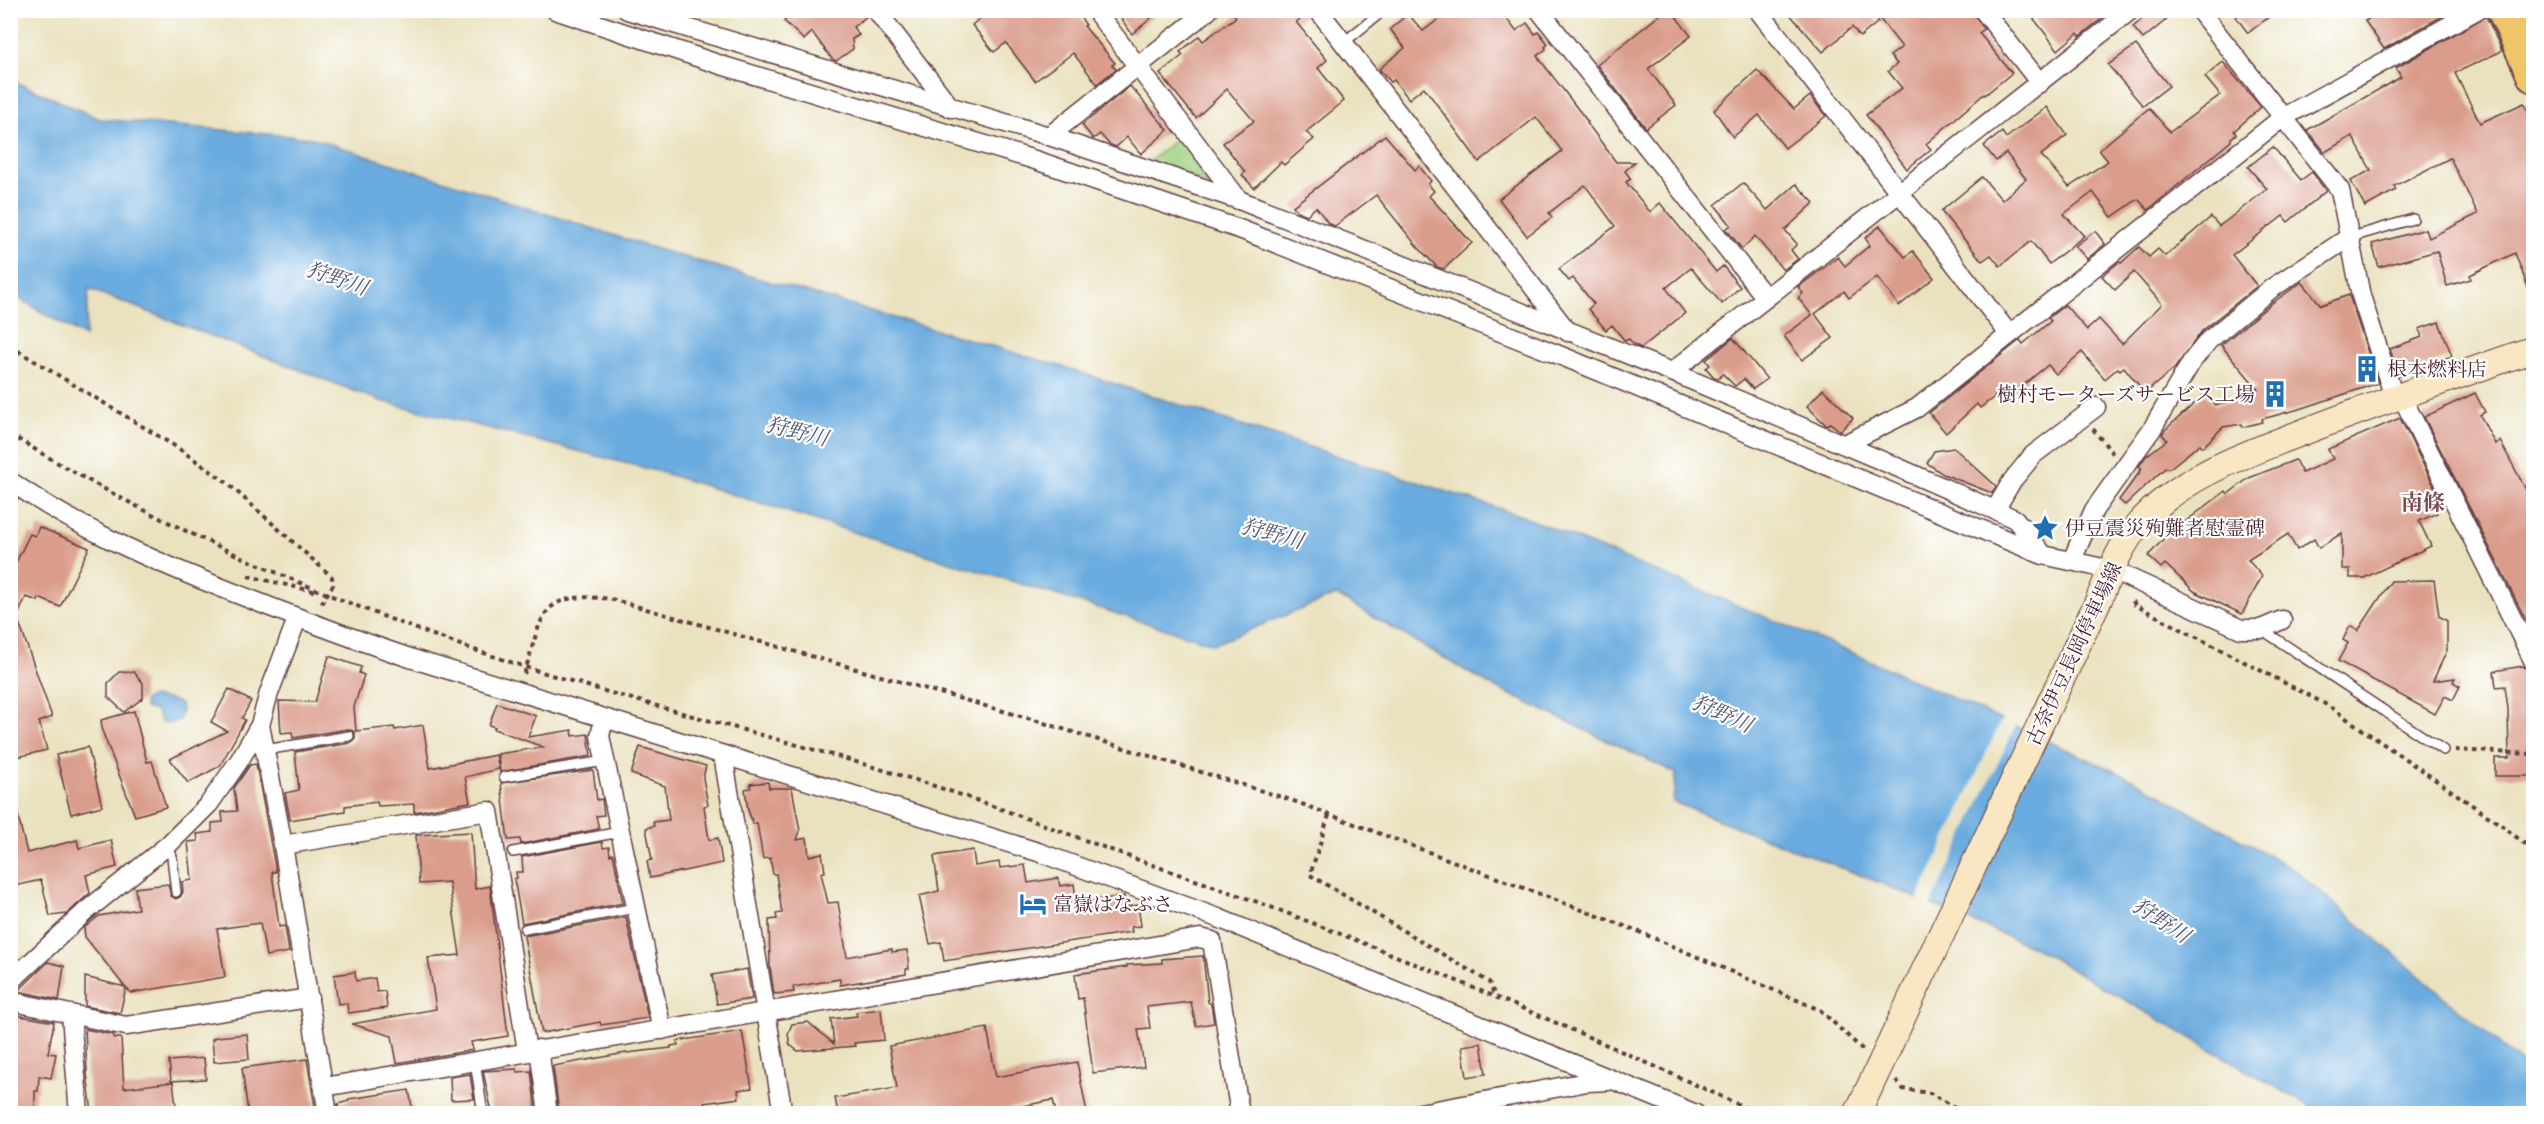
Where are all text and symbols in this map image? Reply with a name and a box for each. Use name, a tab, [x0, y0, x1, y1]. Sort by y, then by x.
water label: 狩野川	[302, 255, 373, 304]
building icon: 根本燃料店	[2352, 354, 2382, 384]
place label: 根本燃料店	[2387, 356, 2487, 383]
building icon: 樹村モーターズサービス工場	[2260, 379, 2290, 409]
place label: 樹村モーターズサービス工場	[1997, 381, 2255, 408]
water label: 狩野川	[763, 410, 833, 454]
district label: 南條	[2401, 488, 2445, 518]
water label: 狩野川	[1238, 512, 1308, 557]
place icon: 伊豆震災殉難者慰霊碑	[2030, 513, 2060, 543]
place label: 伊豆震災殉難者慰霊碑	[2065, 515, 2265, 542]
street label: 古奈伊豆長岡停車場線	[2020, 558, 2128, 750]
water label: 狩野川	[1687, 688, 1759, 741]
hotel icon: 富嶽はなぶさ	[1018, 889, 1048, 919]
place label: 富嶽はなぶさ	[1053, 891, 1173, 918]
water label: 狩野川	[2127, 892, 2197, 951]

